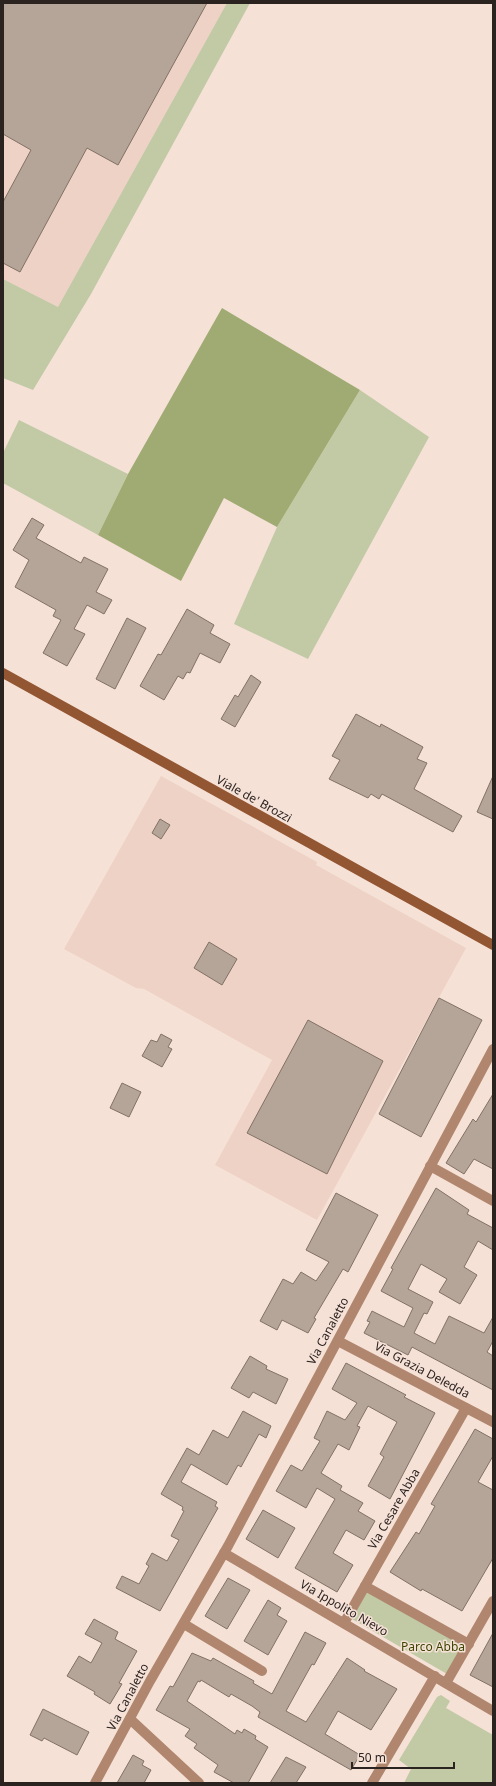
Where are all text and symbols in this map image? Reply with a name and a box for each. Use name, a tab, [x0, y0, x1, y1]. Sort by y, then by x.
street label: Viale de' Brozzi	[213, 771, 295, 826]
street label: Via Canaletto	[303, 1294, 353, 1368]
street label: Via Grazia Deledda	[372, 1337, 473, 1402]
street label: Via Cesare Abba	[364, 1465, 424, 1552]
street label: Via Ippolito Nievo	[297, 1575, 391, 1640]
park label: Parco Abba	[401, 1638, 465, 1655]
street label: Via Canaletto	[103, 1660, 153, 1734]
scale bar	[352, 1744, 454, 1770]
text: 50 m	[358, 1749, 386, 1766]

